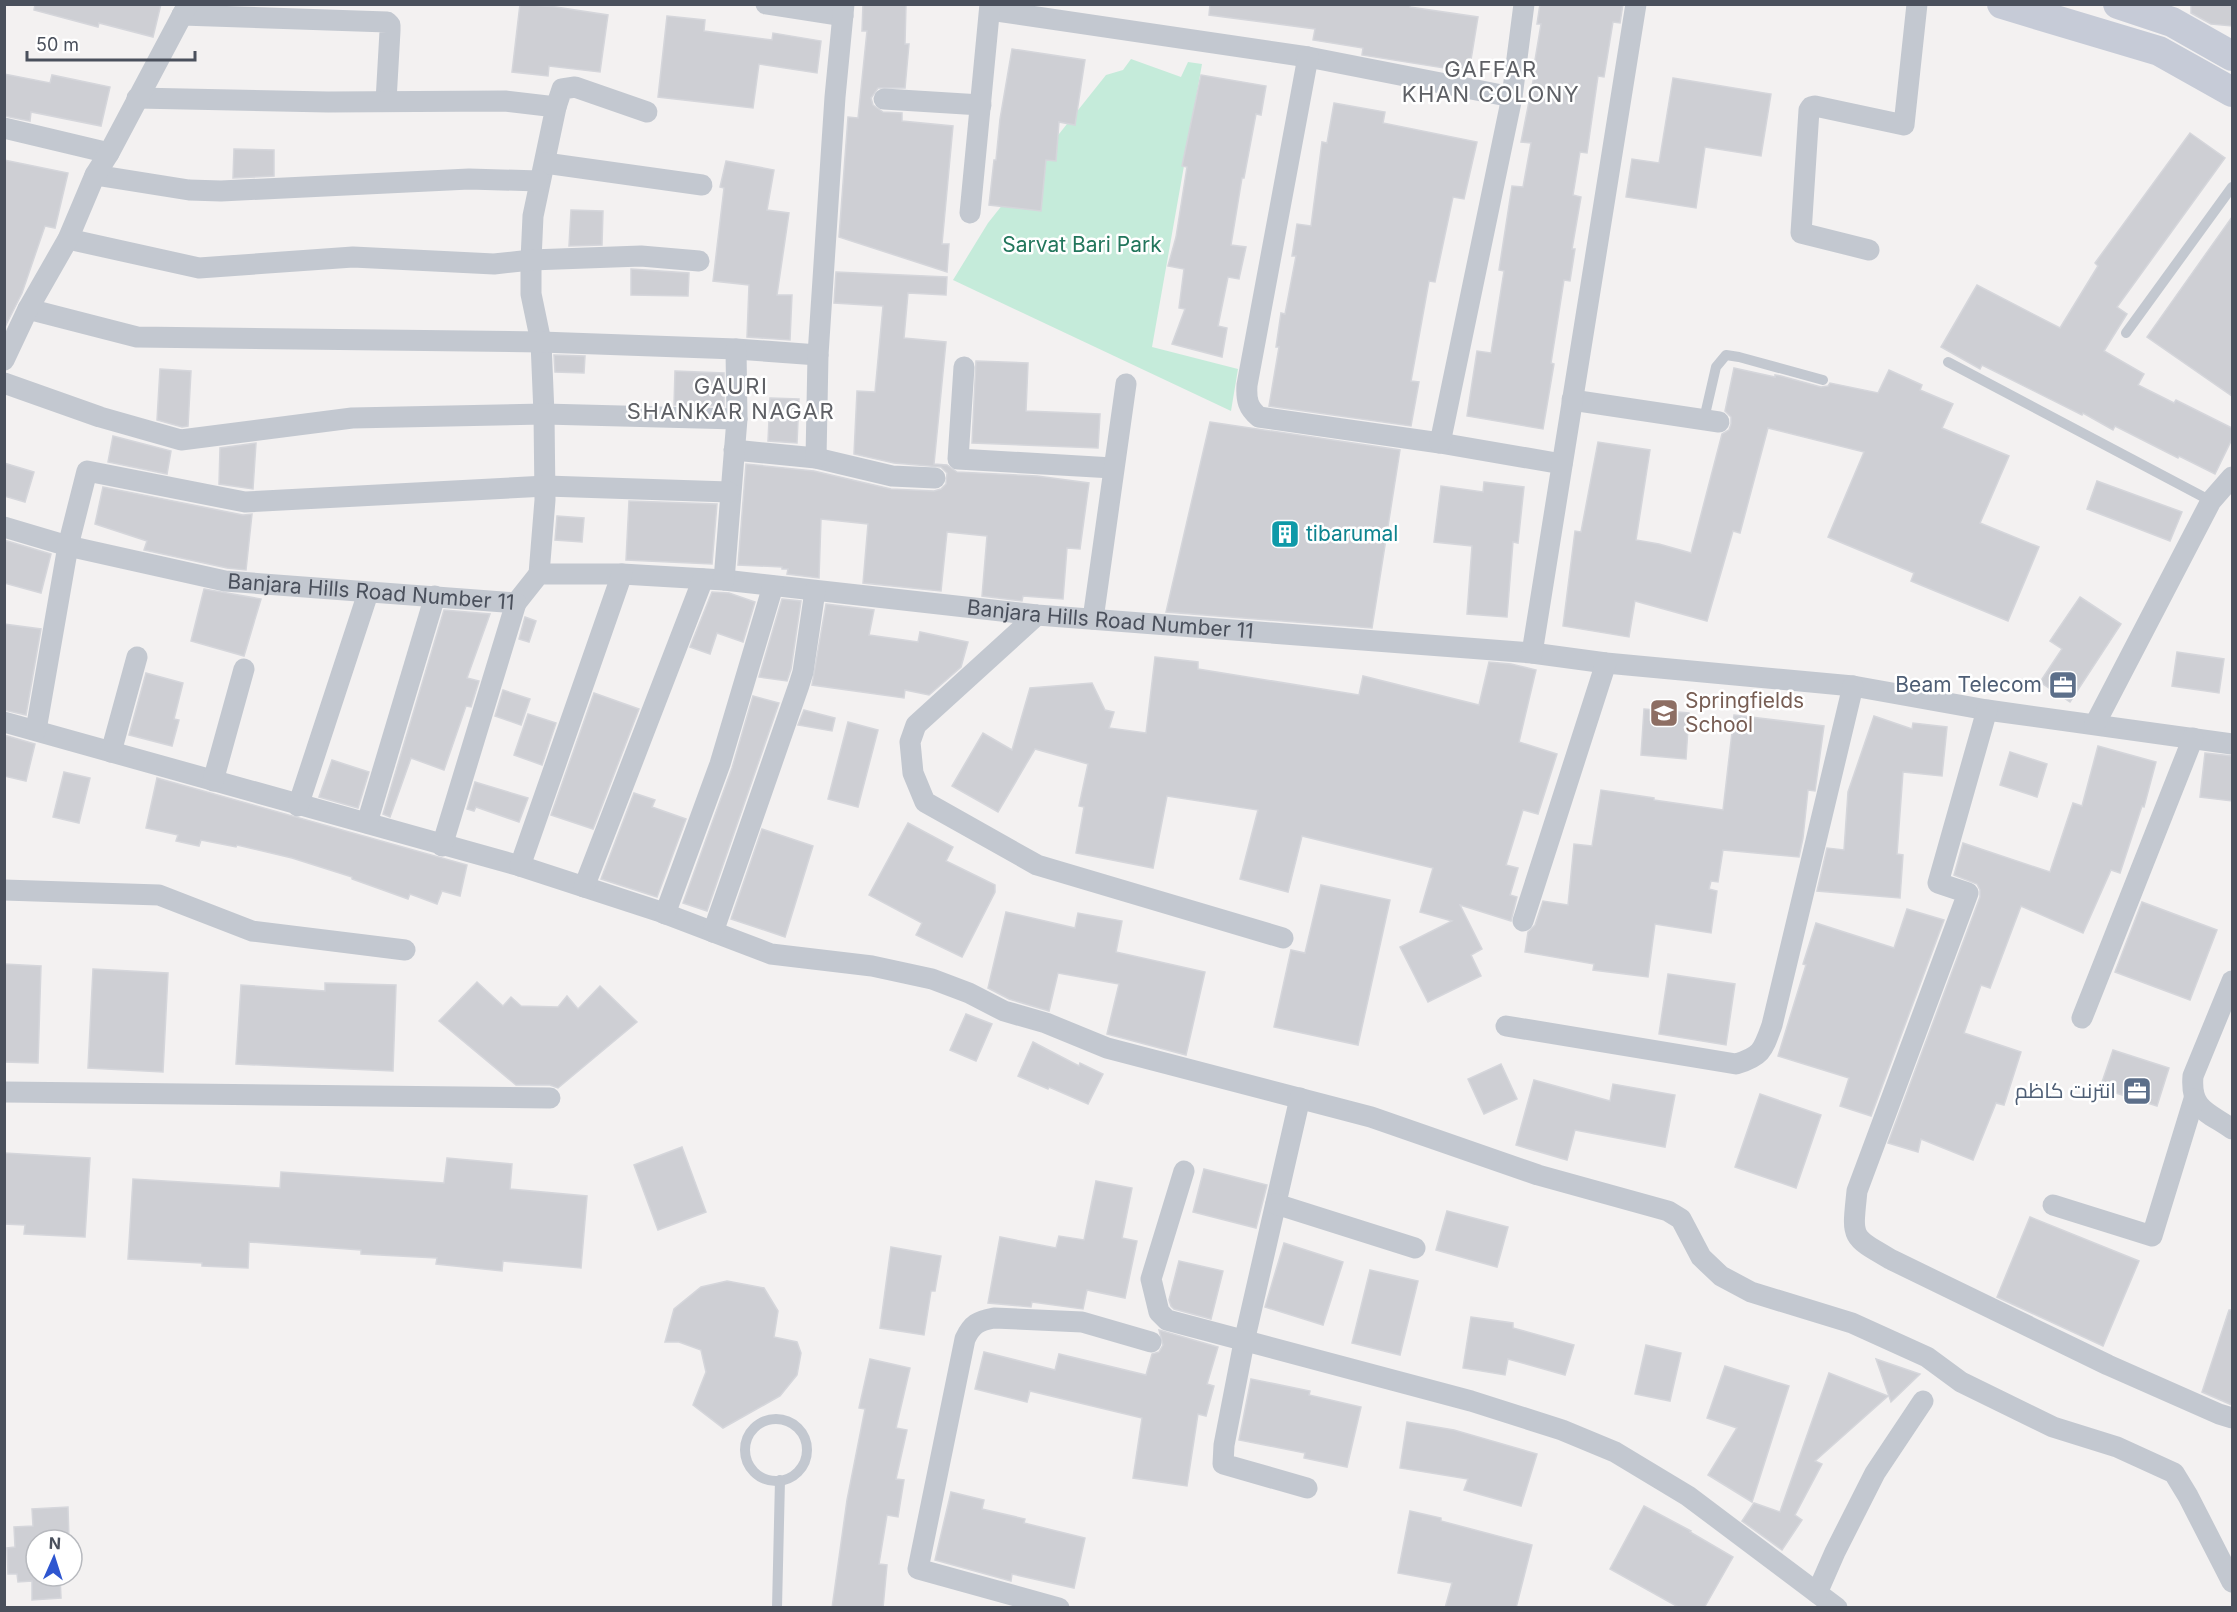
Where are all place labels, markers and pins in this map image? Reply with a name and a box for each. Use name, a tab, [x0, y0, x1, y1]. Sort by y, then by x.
building icon: tibarumal	[1269, 518, 1301, 550]
place label: tibarumal	[1306, 521, 1398, 546]
office icon: Beam Telecom	[2047, 669, 2079, 701]
place label: Beam Telecom	[1895, 672, 2042, 697]
place label: Springfields School	[1685, 688, 1804, 737]
school or university icon: Springfields School	[1648, 697, 1680, 729]
office icon: انترنت كاظم	[2121, 1075, 2153, 1107]
place label: انترنت كاظم	[2015, 1078, 2116, 1105]

